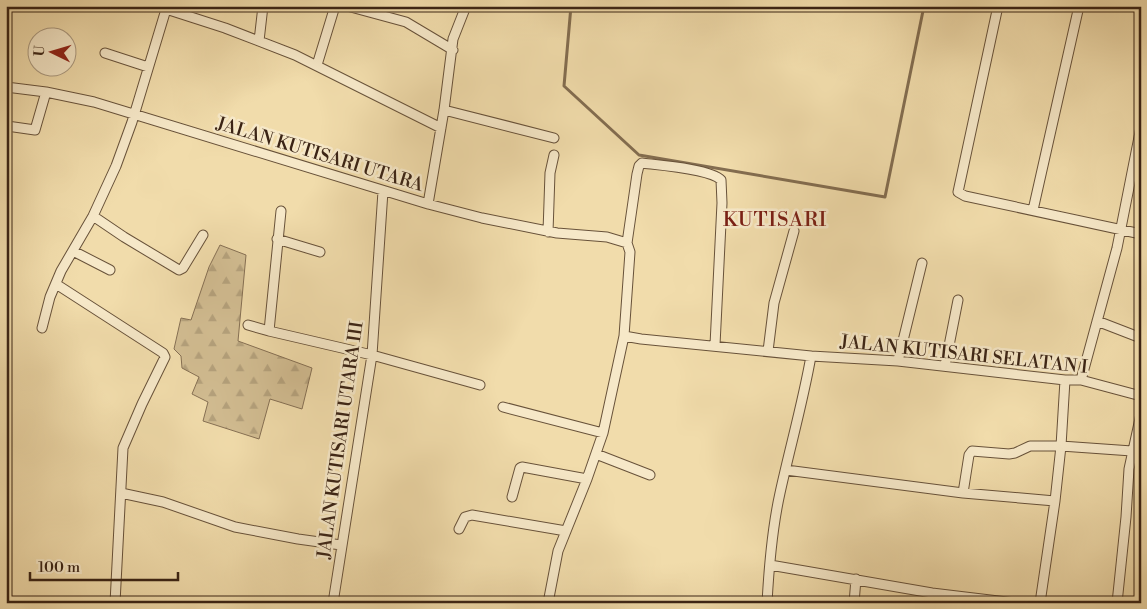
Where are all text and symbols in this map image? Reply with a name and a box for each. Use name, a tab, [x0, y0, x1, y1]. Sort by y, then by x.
north arrow	[28, 28, 78, 78]
text: U	[31, 45, 49, 57]
street label: JALAN KUTISARI UTARA	[213, 112, 427, 197]
district label: KUTISARI	[723, 208, 827, 233]
street label: JALAN KUTISARI UTARA III	[312, 320, 369, 561]
street label: JALAN KUTISARI SELATAN I	[838, 330, 1089, 379]
scale bar	[30, 549, 178, 581]
text: 100 m	[38, 558, 80, 577]

